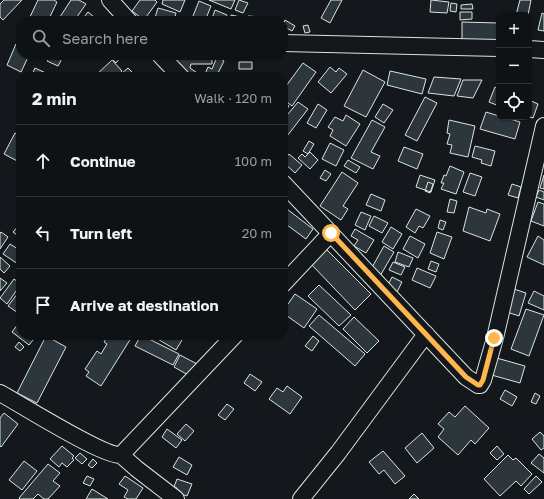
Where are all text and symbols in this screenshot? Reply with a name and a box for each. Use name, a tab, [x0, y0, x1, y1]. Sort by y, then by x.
map controls	[496, 12, 532, 120]
button: +	[496, 12, 532, 48]
search box	[16, 16, 288, 60]
icon: search	[30, 27, 52, 49]
text: Search here	[62, 29, 148, 47]
button: −	[496, 48, 532, 84]
button: locate	[496, 84, 532, 120]
text: 2 min	[32, 88, 76, 109]
text: Walk · 120 m	[194, 90, 272, 106]
icon: ahead	[32, 150, 54, 172]
text: Continue	[70, 152, 136, 170]
text: 100 m	[235, 153, 272, 169]
icon: left	[32, 222, 54, 244]
text: Turn left	[70, 224, 132, 242]
route start	[322, 224, 340, 242]
text: 20 m	[242, 225, 272, 241]
icon: arrive	[32, 294, 54, 316]
text: Arrive at destination	[70, 296, 219, 314]
route end	[485, 329, 503, 347]

